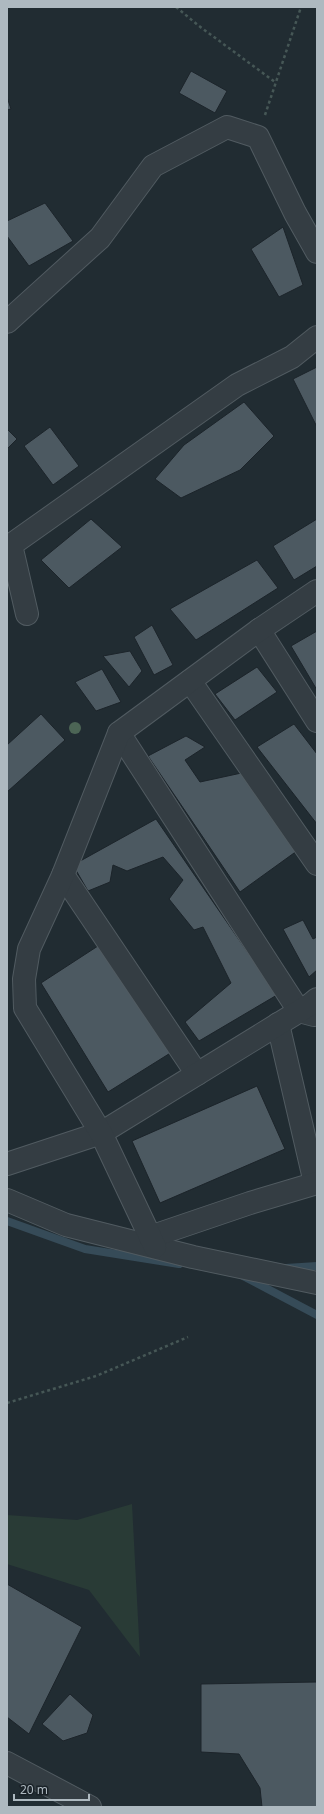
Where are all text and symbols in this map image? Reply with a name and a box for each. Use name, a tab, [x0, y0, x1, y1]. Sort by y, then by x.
scale bar	[14, 1776, 89, 1802]
text: 20 m	[20, 1781, 48, 1798]

